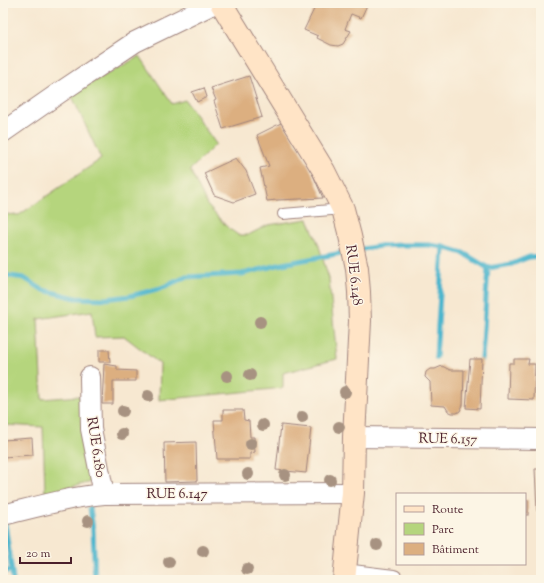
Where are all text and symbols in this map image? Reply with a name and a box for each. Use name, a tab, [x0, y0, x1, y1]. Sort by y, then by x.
street label: RUE 6.148	[339, 244, 367, 307]
street label: RUE 6.180	[80, 415, 110, 479]
street label: RUE 6.157	[418, 429, 478, 451]
street label: RUE 6.147	[146, 485, 208, 505]
legend	[396, 493, 526, 565]
text: Route	[432, 501, 464, 519]
text: Parc	[432, 521, 454, 539]
scale bar	[20, 539, 71, 565]
text: Bâtiment	[432, 541, 479, 559]
text: 20 m	[26, 545, 51, 563]

